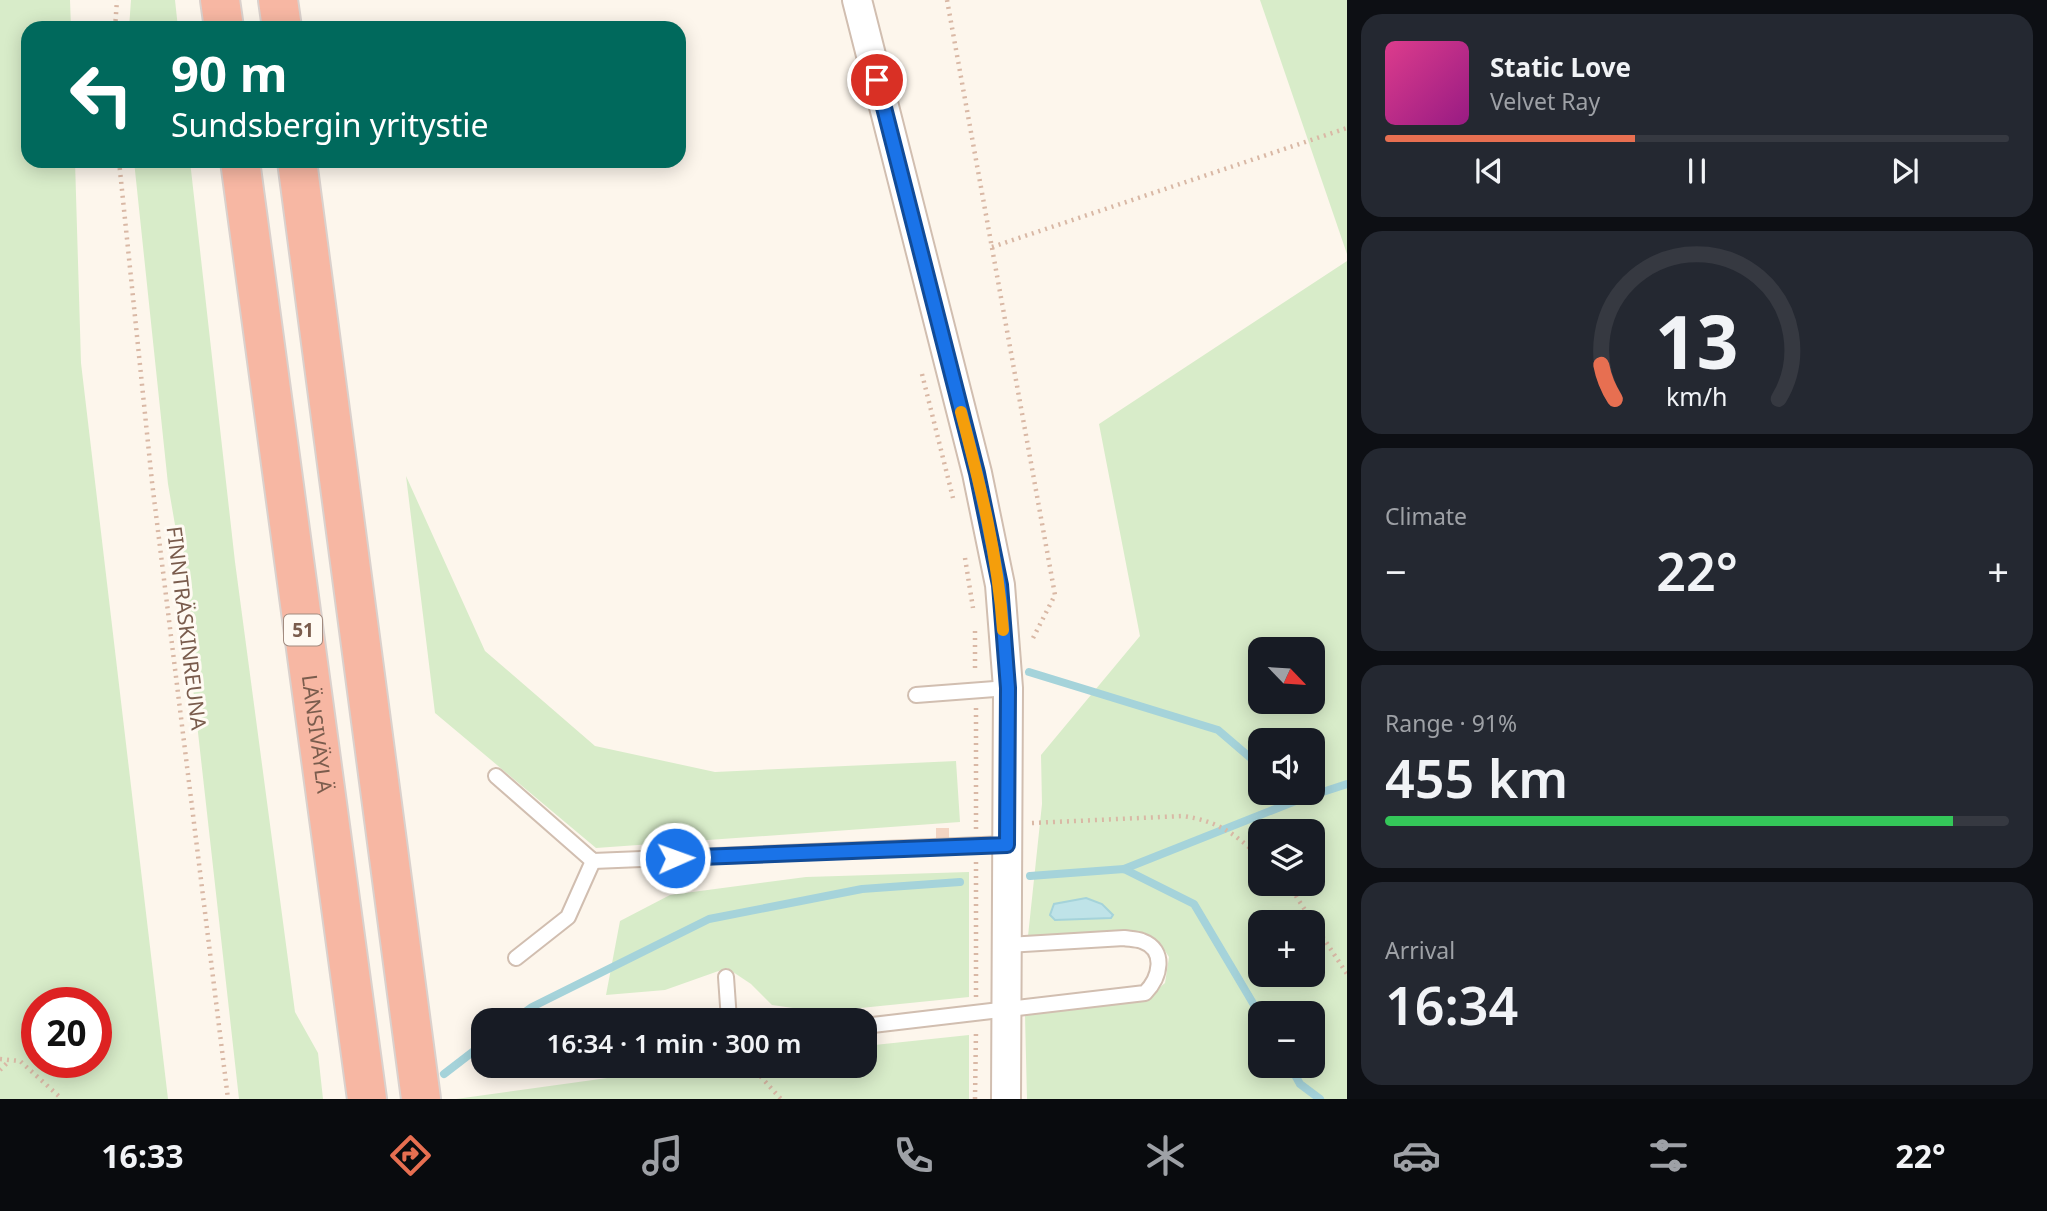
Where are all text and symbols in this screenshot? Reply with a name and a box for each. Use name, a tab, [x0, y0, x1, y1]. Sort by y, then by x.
text: 90 m	[171, 40, 288, 106]
icon: left	[56, 49, 147, 140]
text: Static Love	[1490, 49, 1631, 85]
pin	[847, 50, 907, 110]
icon: arrive	[858, 61, 896, 99]
text: Velvet Ray	[1490, 85, 1600, 117]
text: Sundsbergin yritystie	[171, 103, 489, 146]
icon: previous	[1470, 152, 1508, 190]
icon: pause	[1678, 152, 1716, 190]
icon: next	[1886, 152, 1924, 190]
text: 13	[1655, 291, 1739, 390]
text: km/h	[1666, 378, 1728, 412]
text: Climate	[1385, 500, 1467, 532]
street label: FINNTRÄSKINREUNA	[161, 524, 213, 732]
text: 22°	[1656, 535, 1738, 606]
text: −	[1385, 545, 1407, 597]
text: +	[1987, 545, 2009, 597]
road number: 51	[284, 614, 322, 646]
north arrow	[1248, 637, 1325, 714]
map controls	[1248, 637, 1325, 1078]
street label: LÄNSIVÄYLÄ	[296, 673, 340, 795]
text: Range · 91%	[1385, 707, 1517, 739]
button: sound	[1248, 728, 1325, 805]
text: 455 km	[1385, 742, 1568, 813]
button: layers	[1248, 819, 1325, 896]
position arrow	[638, 821, 712, 895]
button: +	[1248, 910, 1325, 987]
text: Arrival	[1385, 934, 1455, 966]
text: 16:34	[1385, 969, 1518, 1040]
speed limit sign: 20	[21, 987, 112, 1078]
button: −	[1248, 1001, 1325, 1078]
text: 16:34 · 1 min · 300 m	[547, 1025, 801, 1061]
icon: directions	[386, 1131, 435, 1180]
icon: music	[638, 1131, 687, 1180]
icon: phone	[889, 1131, 938, 1180]
icon: climate	[1141, 1131, 1190, 1180]
icon: car	[1392, 1131, 1441, 1180]
icon: filters	[1644, 1131, 1693, 1180]
text: 16:33	[101, 1134, 184, 1177]
text: 22°	[1895, 1134, 1946, 1177]

